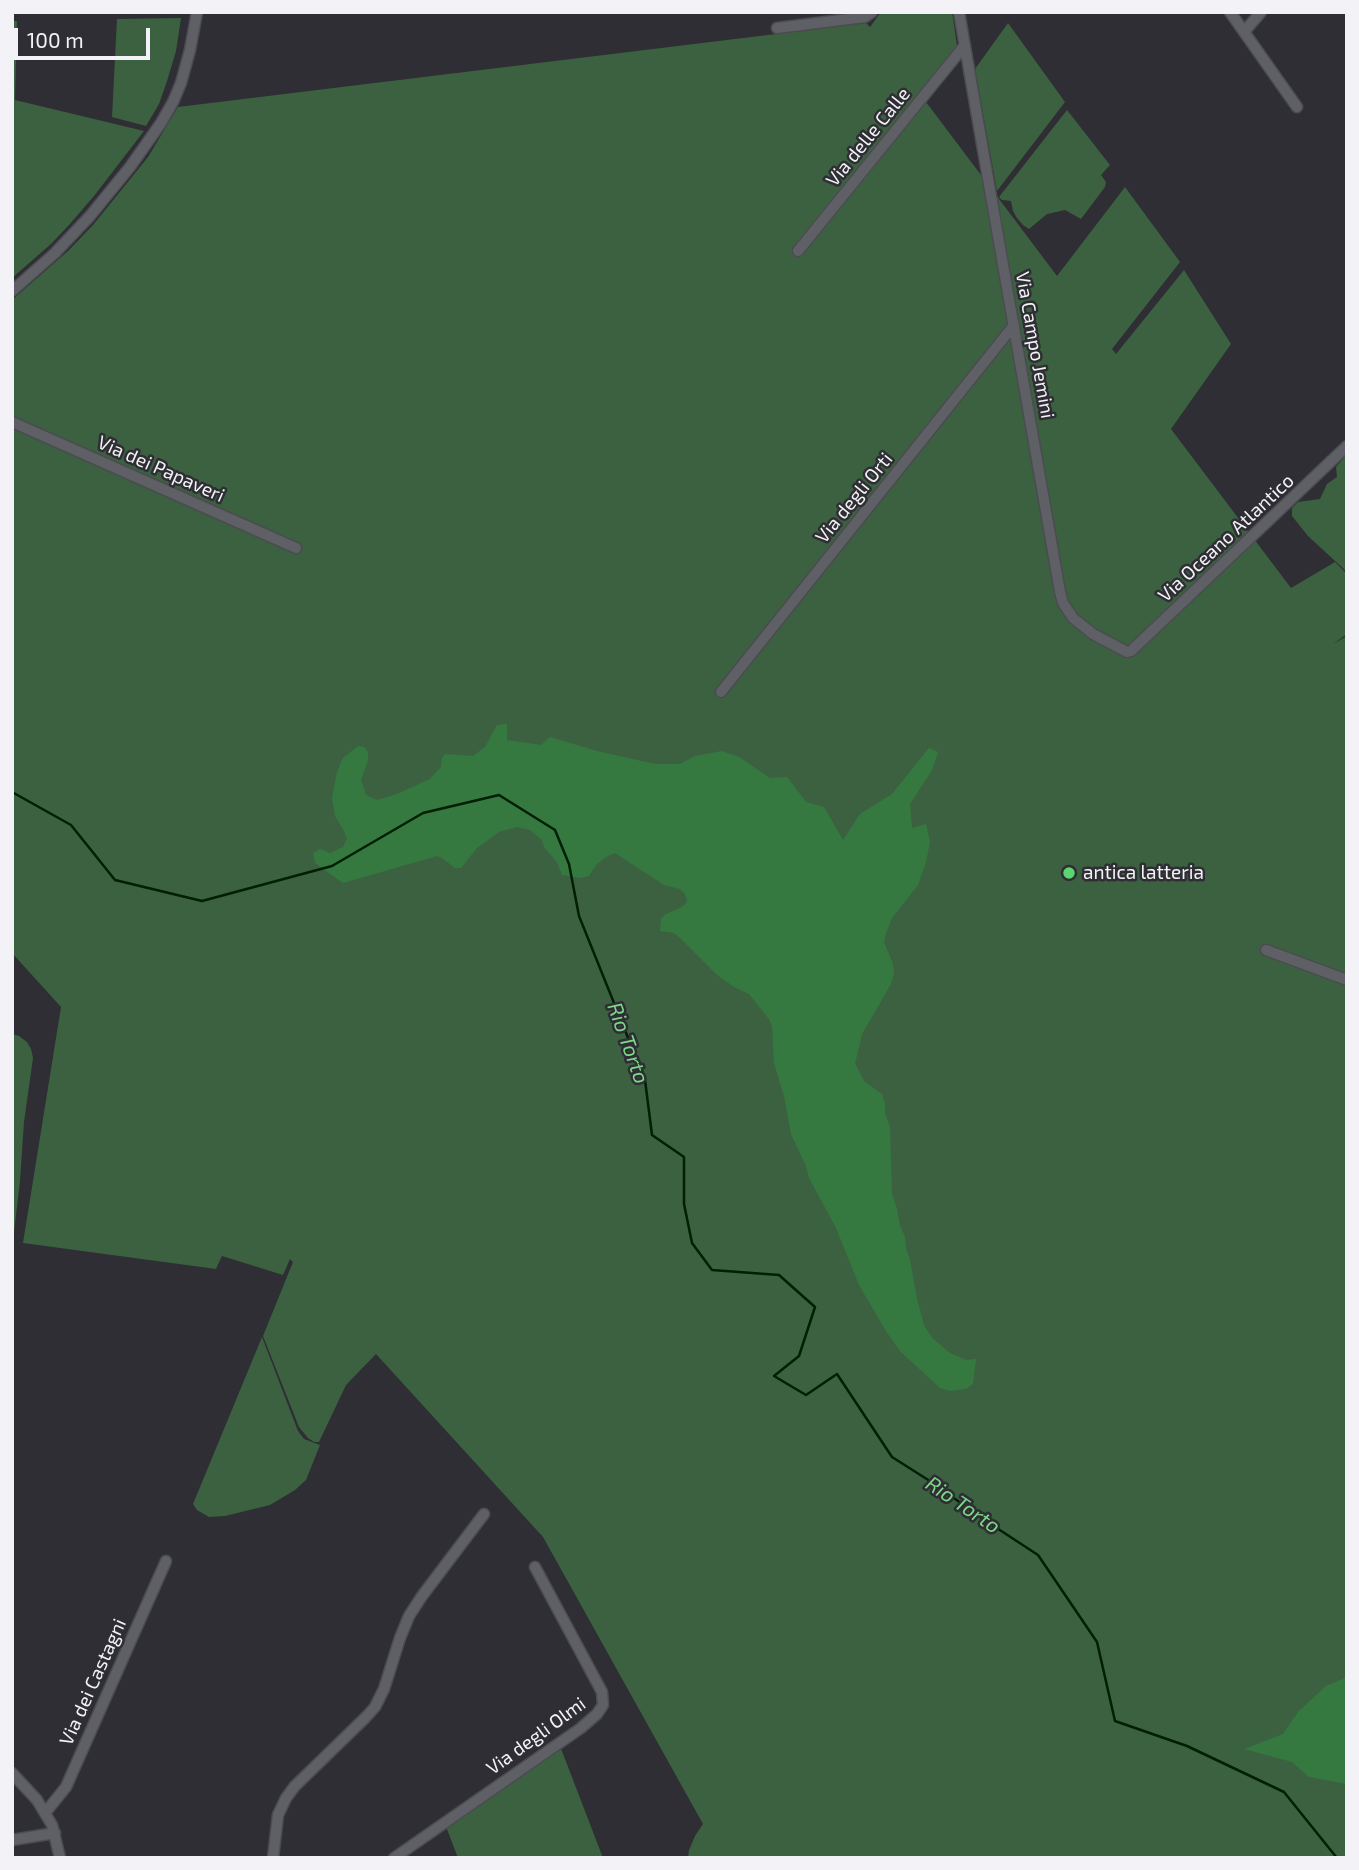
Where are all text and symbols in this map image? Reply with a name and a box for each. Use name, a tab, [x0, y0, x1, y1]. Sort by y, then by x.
scale bar	[18, 14, 154, 58]
text: 100 m	[27, 27, 84, 52]
street label: Via delle Calle	[821, 83, 915, 191]
street label: Via Campo Jemini	[1011, 270, 1059, 420]
street label: Via dei Papaveri	[94, 431, 228, 507]
street label: Via degli Orti	[811, 448, 897, 548]
street label: Via Oceano Atlantico	[1153, 469, 1299, 607]
place label: antica latteria	[1083, 862, 1204, 884]
marker: antica latteria	[1061, 865, 1077, 881]
water label: Rio Torto	[602, 999, 654, 1087]
water label: Rio Torto	[921, 1471, 1005, 1539]
street label: Via dei Castagni	[55, 1615, 131, 1749]
street label: Via degli Olmi	[482, 1692, 590, 1780]

